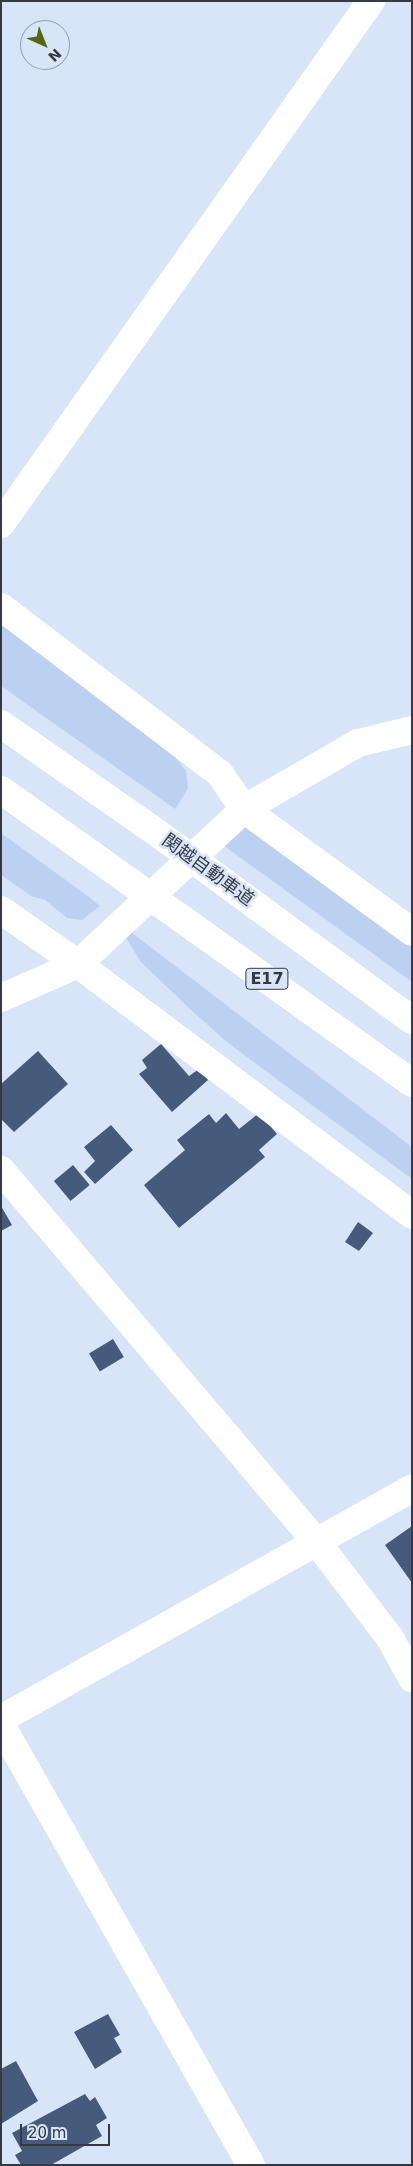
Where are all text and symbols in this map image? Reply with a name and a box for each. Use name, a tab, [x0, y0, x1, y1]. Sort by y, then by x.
north arrow	[20, 20, 70, 70]
text: N	[45, 45, 64, 65]
street label: 関越自動車道	[158, 830, 258, 910]
road number: E17	[244, 966, 290, 992]
scale bar	[22, 2114, 112, 2146]
text: 20 m	[28, 2124, 66, 2142]

